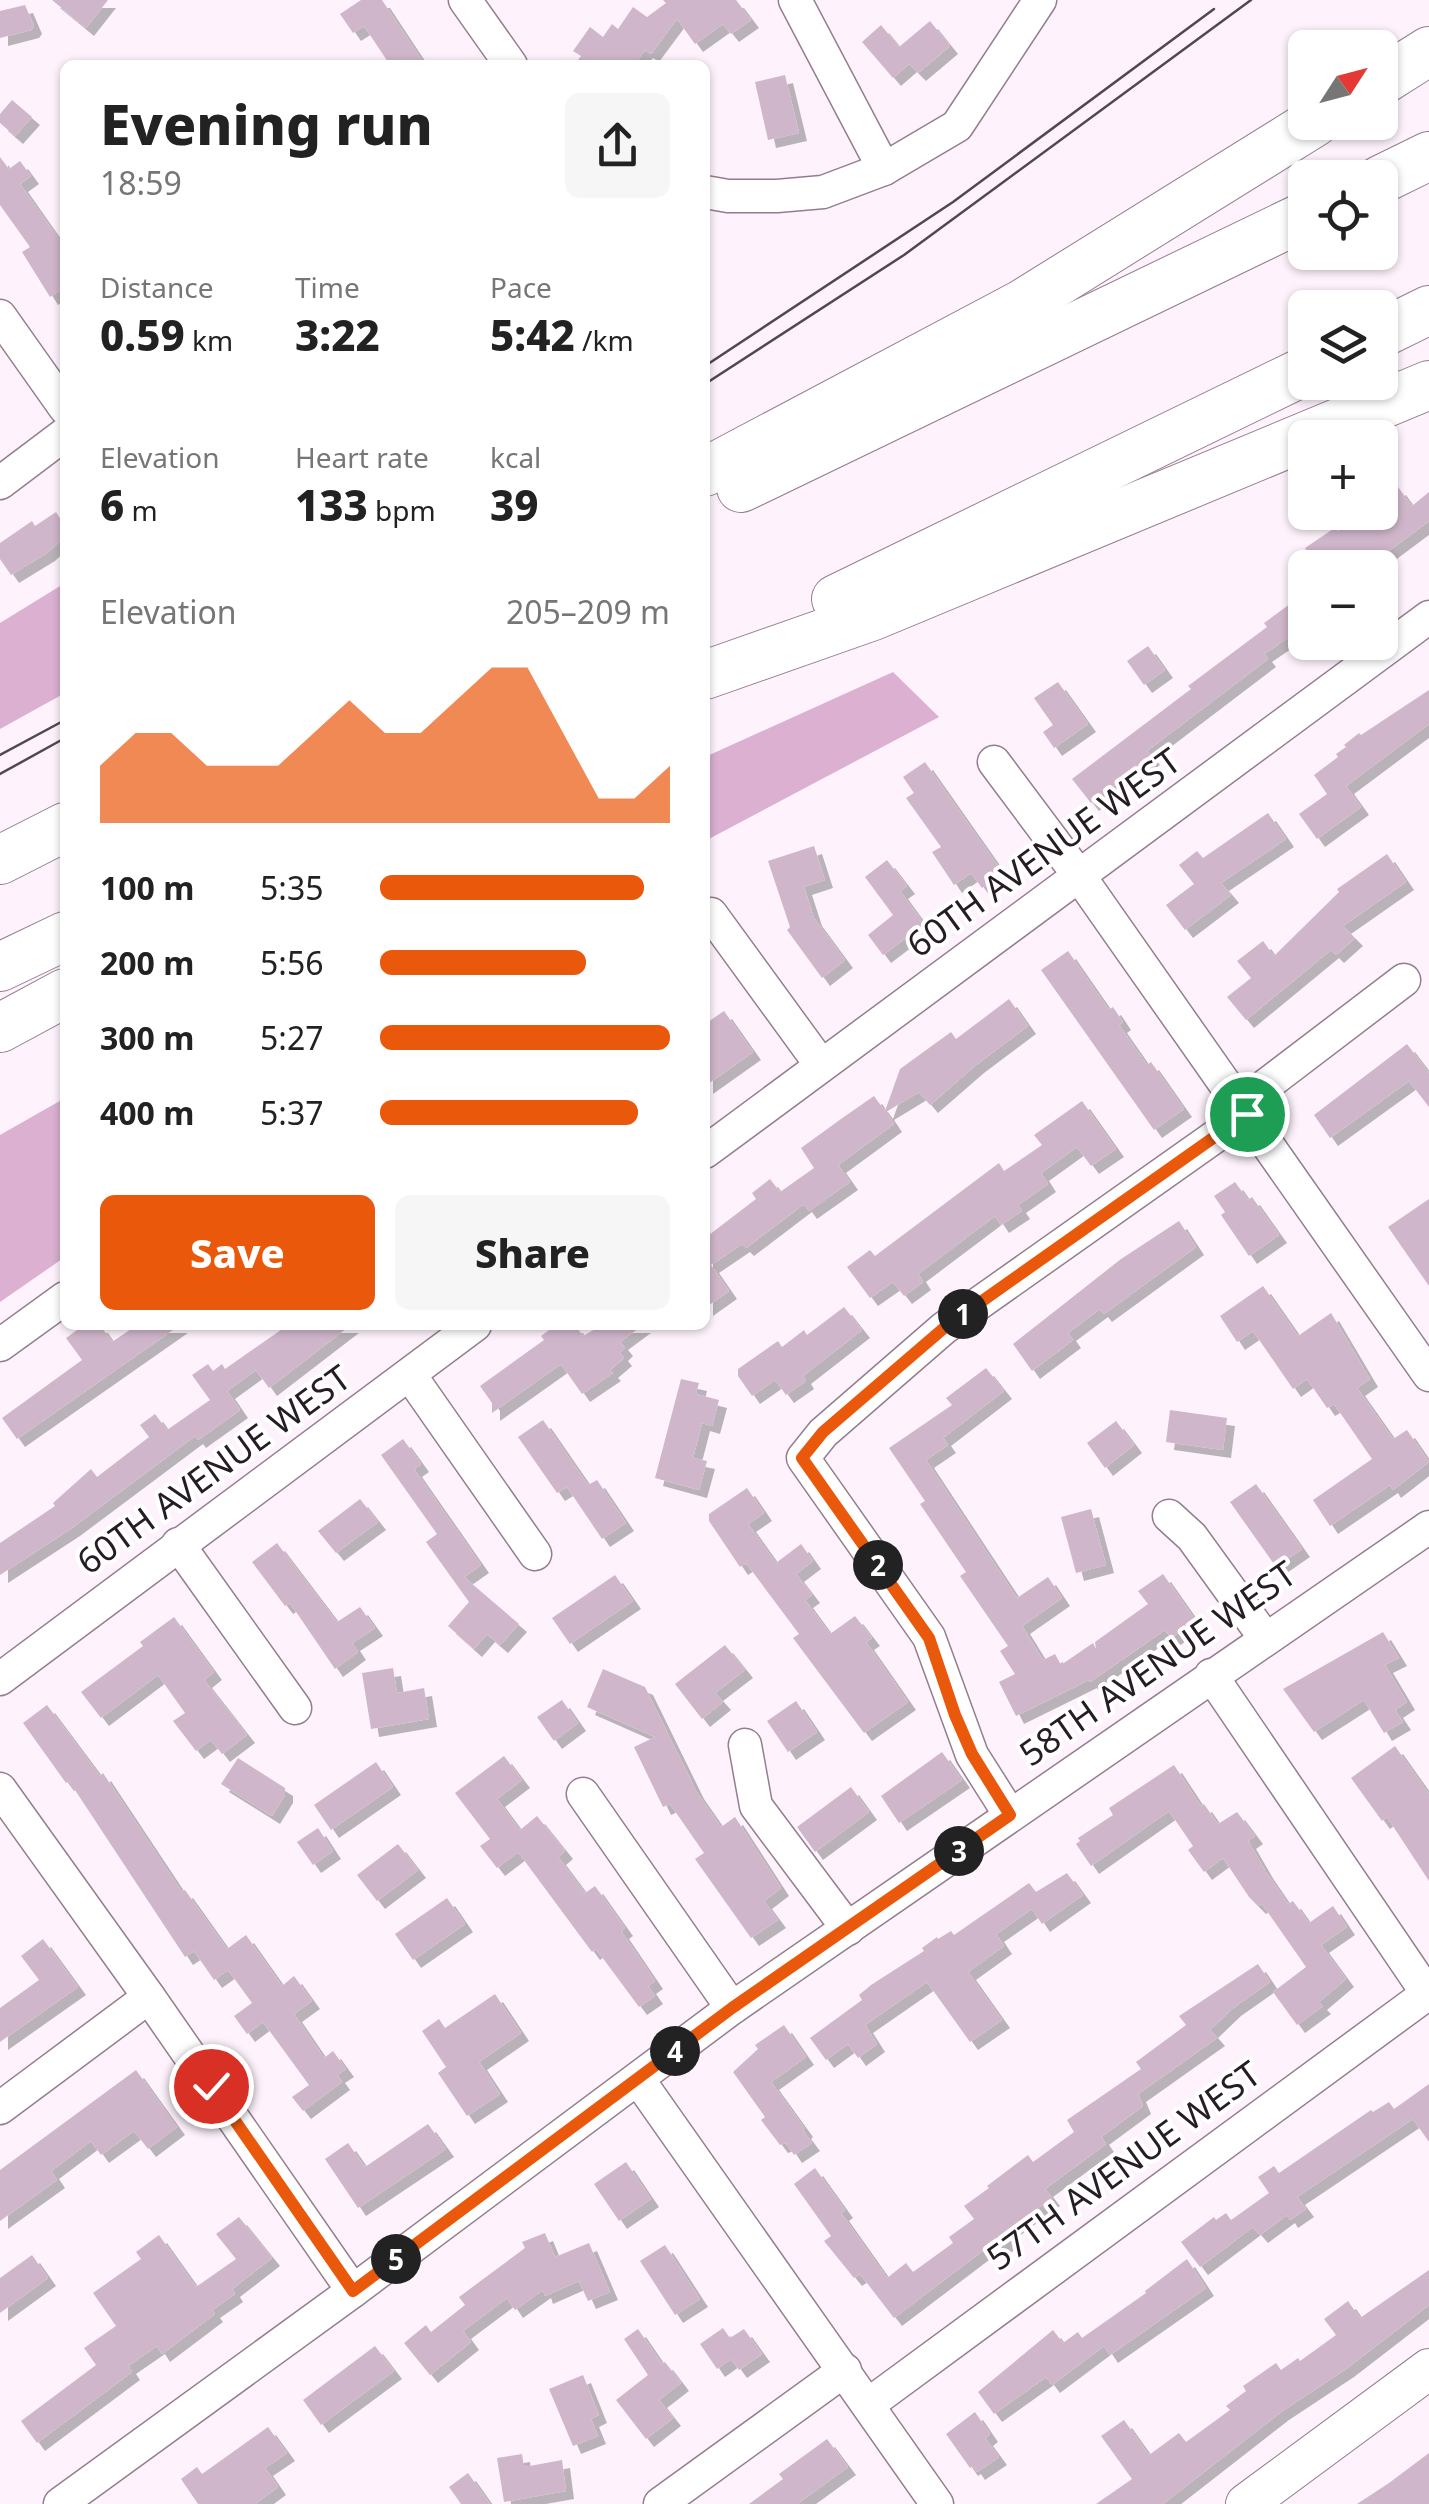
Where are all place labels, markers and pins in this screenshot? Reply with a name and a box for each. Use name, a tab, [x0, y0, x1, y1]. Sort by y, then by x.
pin	[1205, 1072, 1290, 1157]
pin: 1	[938, 1289, 988, 1339]
pin: 2	[853, 1540, 903, 1590]
pin: 3	[934, 1826, 984, 1876]
pin: 4	[650, 2026, 700, 2076]
pin	[169, 2044, 254, 2129]
pin: 5	[371, 2234, 421, 2284]

